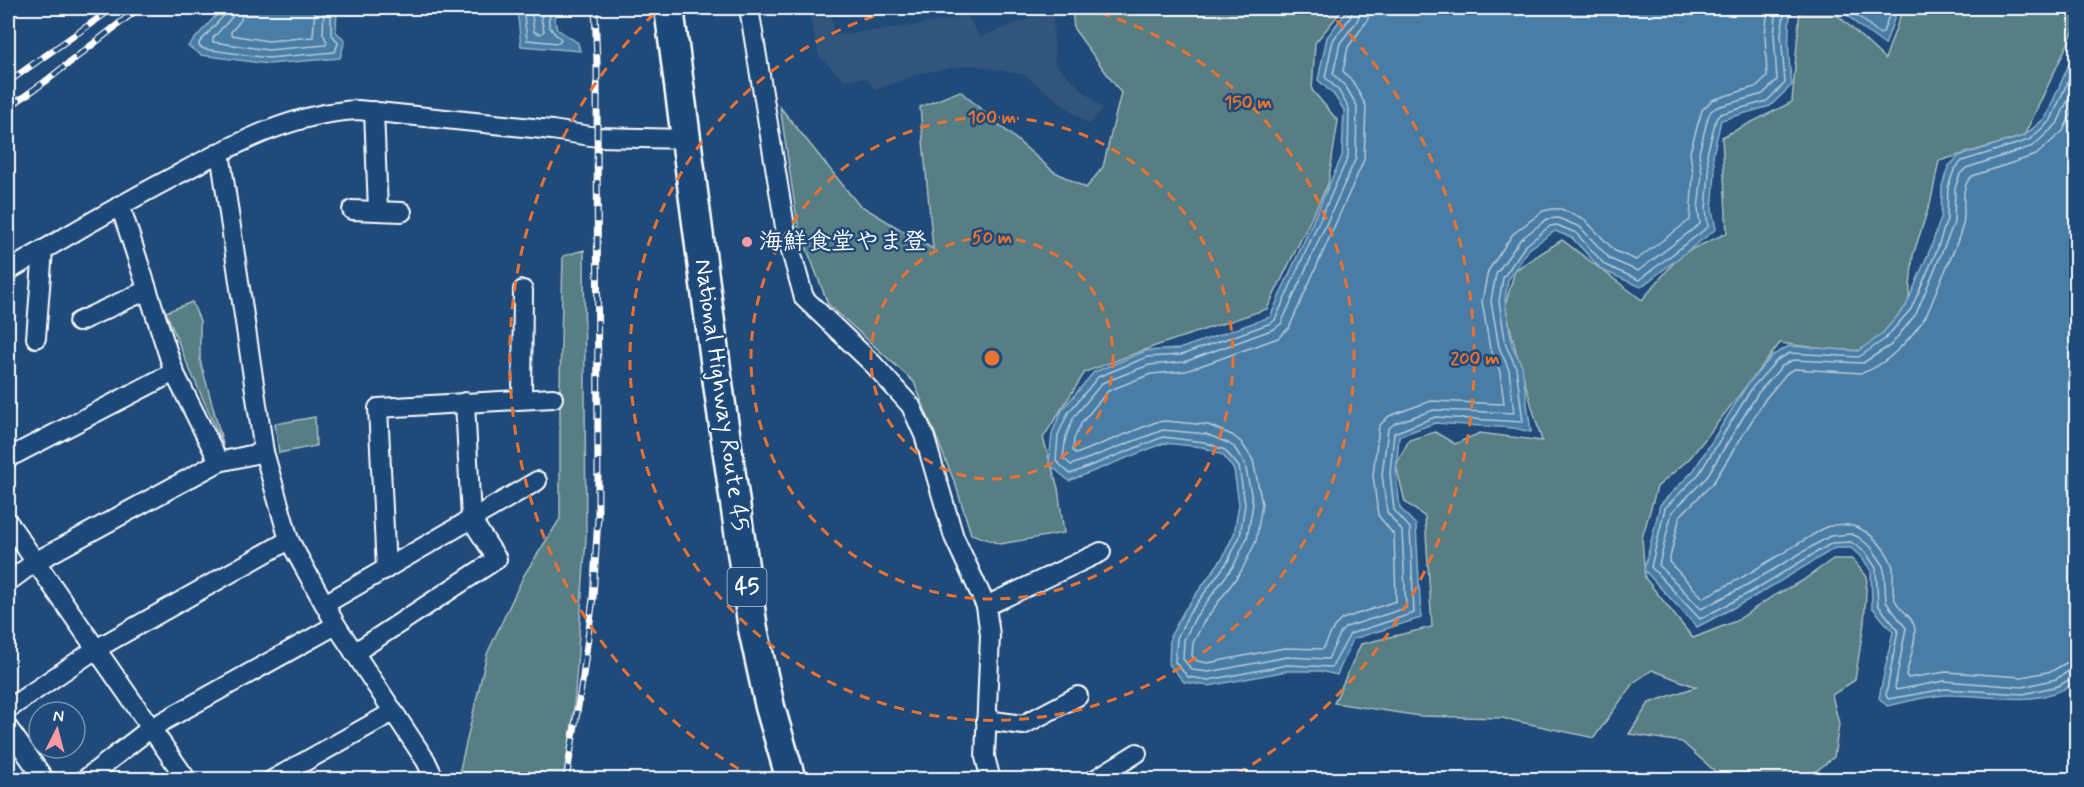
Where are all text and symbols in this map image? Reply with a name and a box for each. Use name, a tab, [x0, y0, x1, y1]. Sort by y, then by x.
text: 150 m	[1224, 91, 1272, 115]
text: 100 m	[968, 106, 1016, 130]
text: 50 m	[972, 226, 1012, 250]
place label: 海鮮食堂やま登	[759, 227, 927, 258]
marker: 海鮮食堂やま登	[740, 235, 754, 249]
street label: National Highway Route 45	[687, 257, 755, 533]
text: 200 m	[1450, 347, 1500, 371]
centre of rings	[982, 348, 1002, 368]
road number: 45	[728, 568, 766, 606]
north arrow	[27, 700, 87, 760]
text: N	[52, 706, 65, 728]

